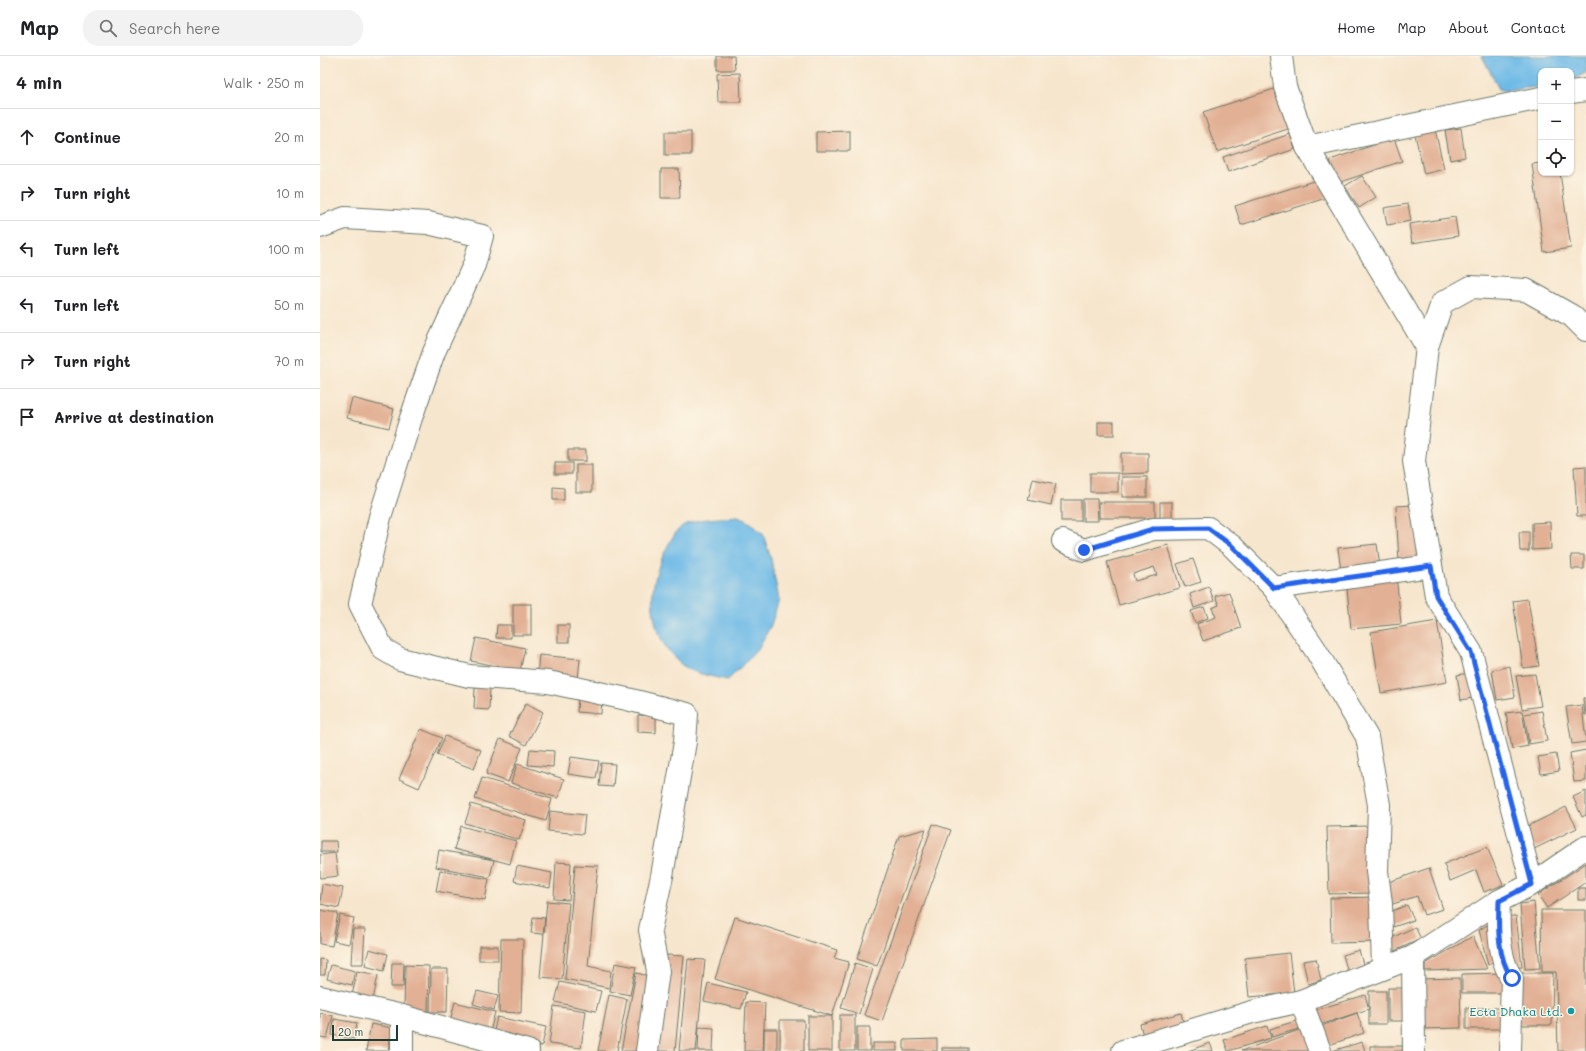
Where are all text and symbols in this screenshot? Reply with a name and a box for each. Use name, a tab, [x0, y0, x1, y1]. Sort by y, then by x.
search box	[83, 10, 363, 46]
text: Map	[20, 15, 59, 40]
icon: search	[97, 17, 119, 39]
text: Search here	[129, 18, 220, 38]
text: Home	[1337, 18, 1375, 37]
text: Map	[1397, 18, 1426, 37]
text: About	[1448, 18, 1489, 37]
text: Contact	[1511, 18, 1566, 37]
map controls	[1538, 68, 1574, 176]
button: +	[1538, 68, 1574, 104]
text: 4 min	[16, 71, 62, 93]
text: Walk · 250 m	[223, 74, 304, 91]
button: −	[1538, 104, 1574, 140]
icon: ahead	[16, 126, 38, 148]
text: Continue	[54, 127, 121, 147]
text: 20 m	[274, 128, 304, 145]
button: locate	[1538, 140, 1574, 176]
icon: right	[16, 182, 38, 204]
text: Turn right	[54, 183, 131, 203]
text: 10 m	[276, 184, 304, 201]
icon: left	[16, 238, 38, 260]
text: Turn left	[54, 239, 119, 259]
text: 100 m	[268, 240, 304, 257]
icon: left	[16, 294, 38, 316]
text: Turn left	[54, 295, 119, 315]
text: 50 m	[274, 296, 304, 313]
icon: right	[16, 350, 38, 372]
text: Turn right	[54, 351, 131, 371]
text: 70 m	[274, 352, 304, 369]
icon: arrive	[16, 406, 38, 428]
text: Arrive at destination	[54, 407, 214, 427]
route end	[1075, 541, 1093, 559]
route start	[1503, 969, 1521, 987]
place label: Ecta Dhaka Ltd.	[1470, 1003, 1563, 1019]
marker: Ecta Dhaka Ltd.	[1566, 1006, 1576, 1016]
scale bar	[332, 1023, 398, 1042]
text: 20 m	[338, 1024, 363, 1039]

